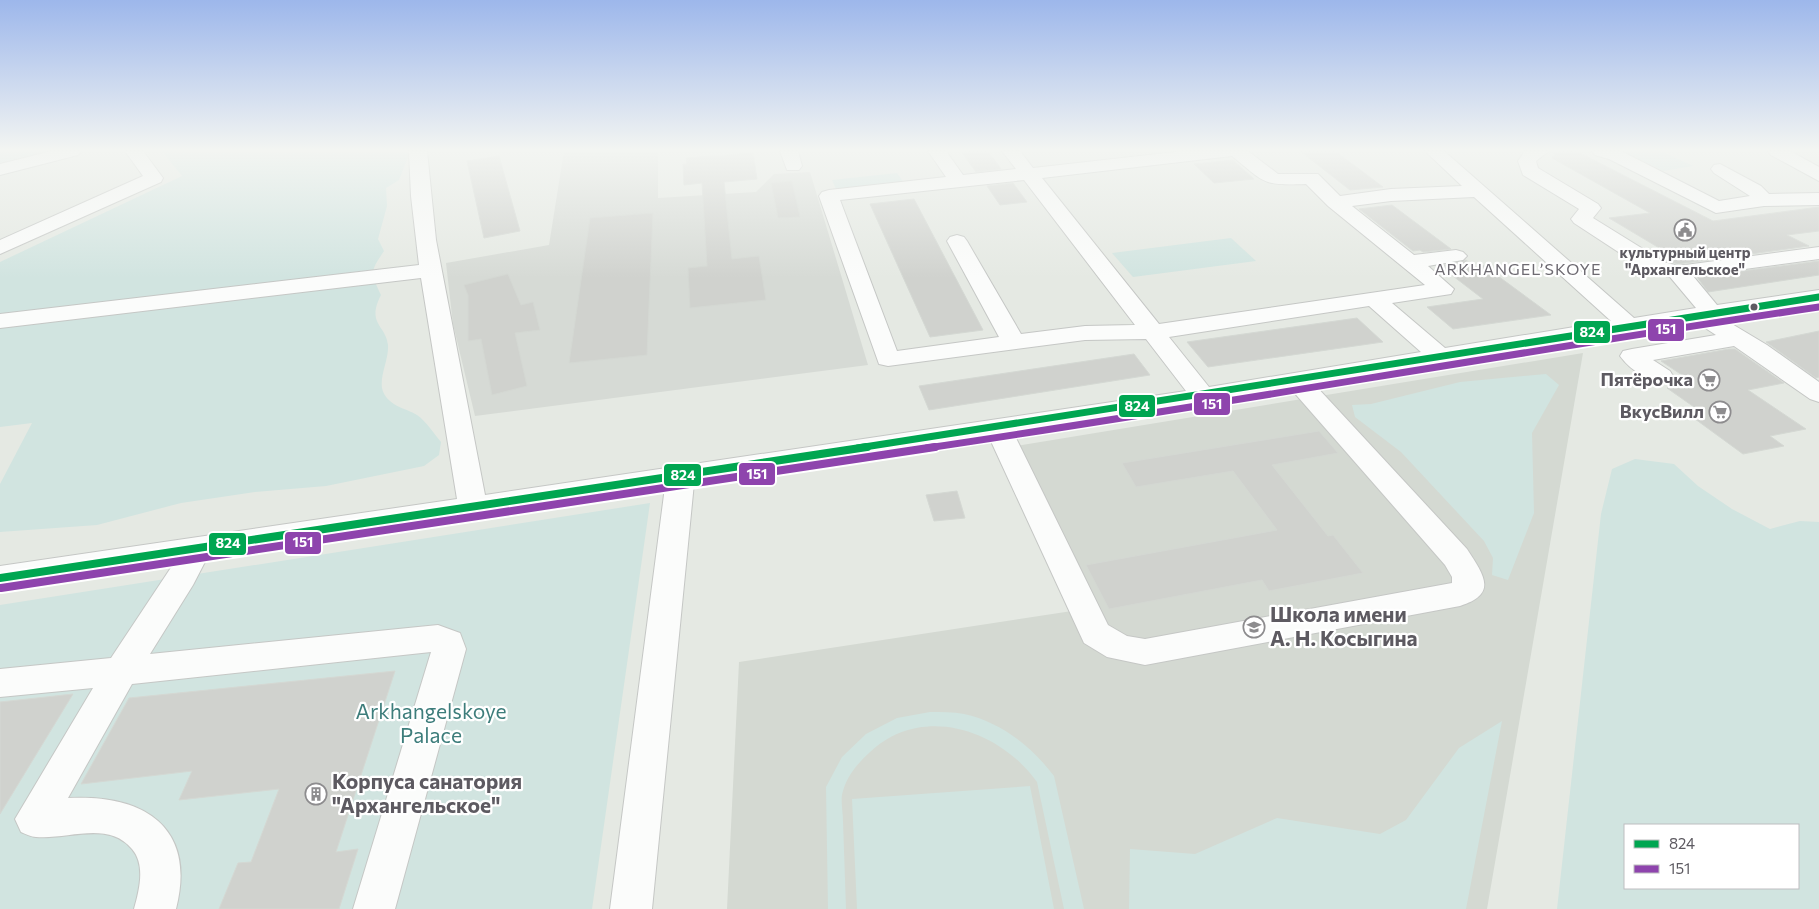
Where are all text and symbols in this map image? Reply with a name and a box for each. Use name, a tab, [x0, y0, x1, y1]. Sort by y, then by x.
public building icon: культурный центр "Архангельское"	[1673, 218, 1697, 242]
place label: культурный центр "Архангельское"	[1620, 243, 1751, 278]
district label: ARKHANGEL’SKOYE	[1434, 259, 1602, 278]
unlabelled marker	[1749, 302, 1759, 312]
line badge: 151	[1647, 318, 1685, 342]
line badge: 824	[1573, 320, 1611, 344]
text: 151	[1656, 320, 1676, 337]
text: 824	[1580, 323, 1605, 340]
place label: Пятёрочка	[1601, 368, 1693, 390]
supermarket icon: Пятёрочка	[1697, 368, 1721, 392]
line badge: 151	[1193, 392, 1231, 416]
line badge: 824	[1118, 394, 1156, 418]
text: 151	[1202, 395, 1222, 412]
text: 824	[1125, 397, 1150, 414]
place label: ВкусВилл	[1620, 400, 1704, 422]
supermarket icon: ВкусВилл	[1708, 400, 1732, 424]
line badge: 151	[738, 462, 776, 486]
line badge: 824	[663, 463, 702, 487]
text: 151	[747, 465, 767, 482]
text: 824	[671, 466, 696, 483]
line badge: 151	[284, 531, 322, 555]
line badge: 824	[208, 532, 247, 556]
text: 151	[293, 533, 313, 550]
text: 824	[216, 534, 241, 551]
place label: Школа имени А. Н. Косыгина	[1270, 601, 1418, 650]
school or university icon: Школа имени А. Н. Косыгина	[1242, 615, 1266, 639]
park label: Arkhangelskoye Palace	[355, 698, 507, 747]
place label: Корпуса санатория "Архангельское"	[332, 768, 522, 817]
building icon: Корпуса санатория "Архангельское"	[304, 782, 328, 806]
legend	[1624, 824, 1799, 889]
text: 824	[1669, 834, 1695, 852]
text: 151	[1669, 859, 1690, 877]

